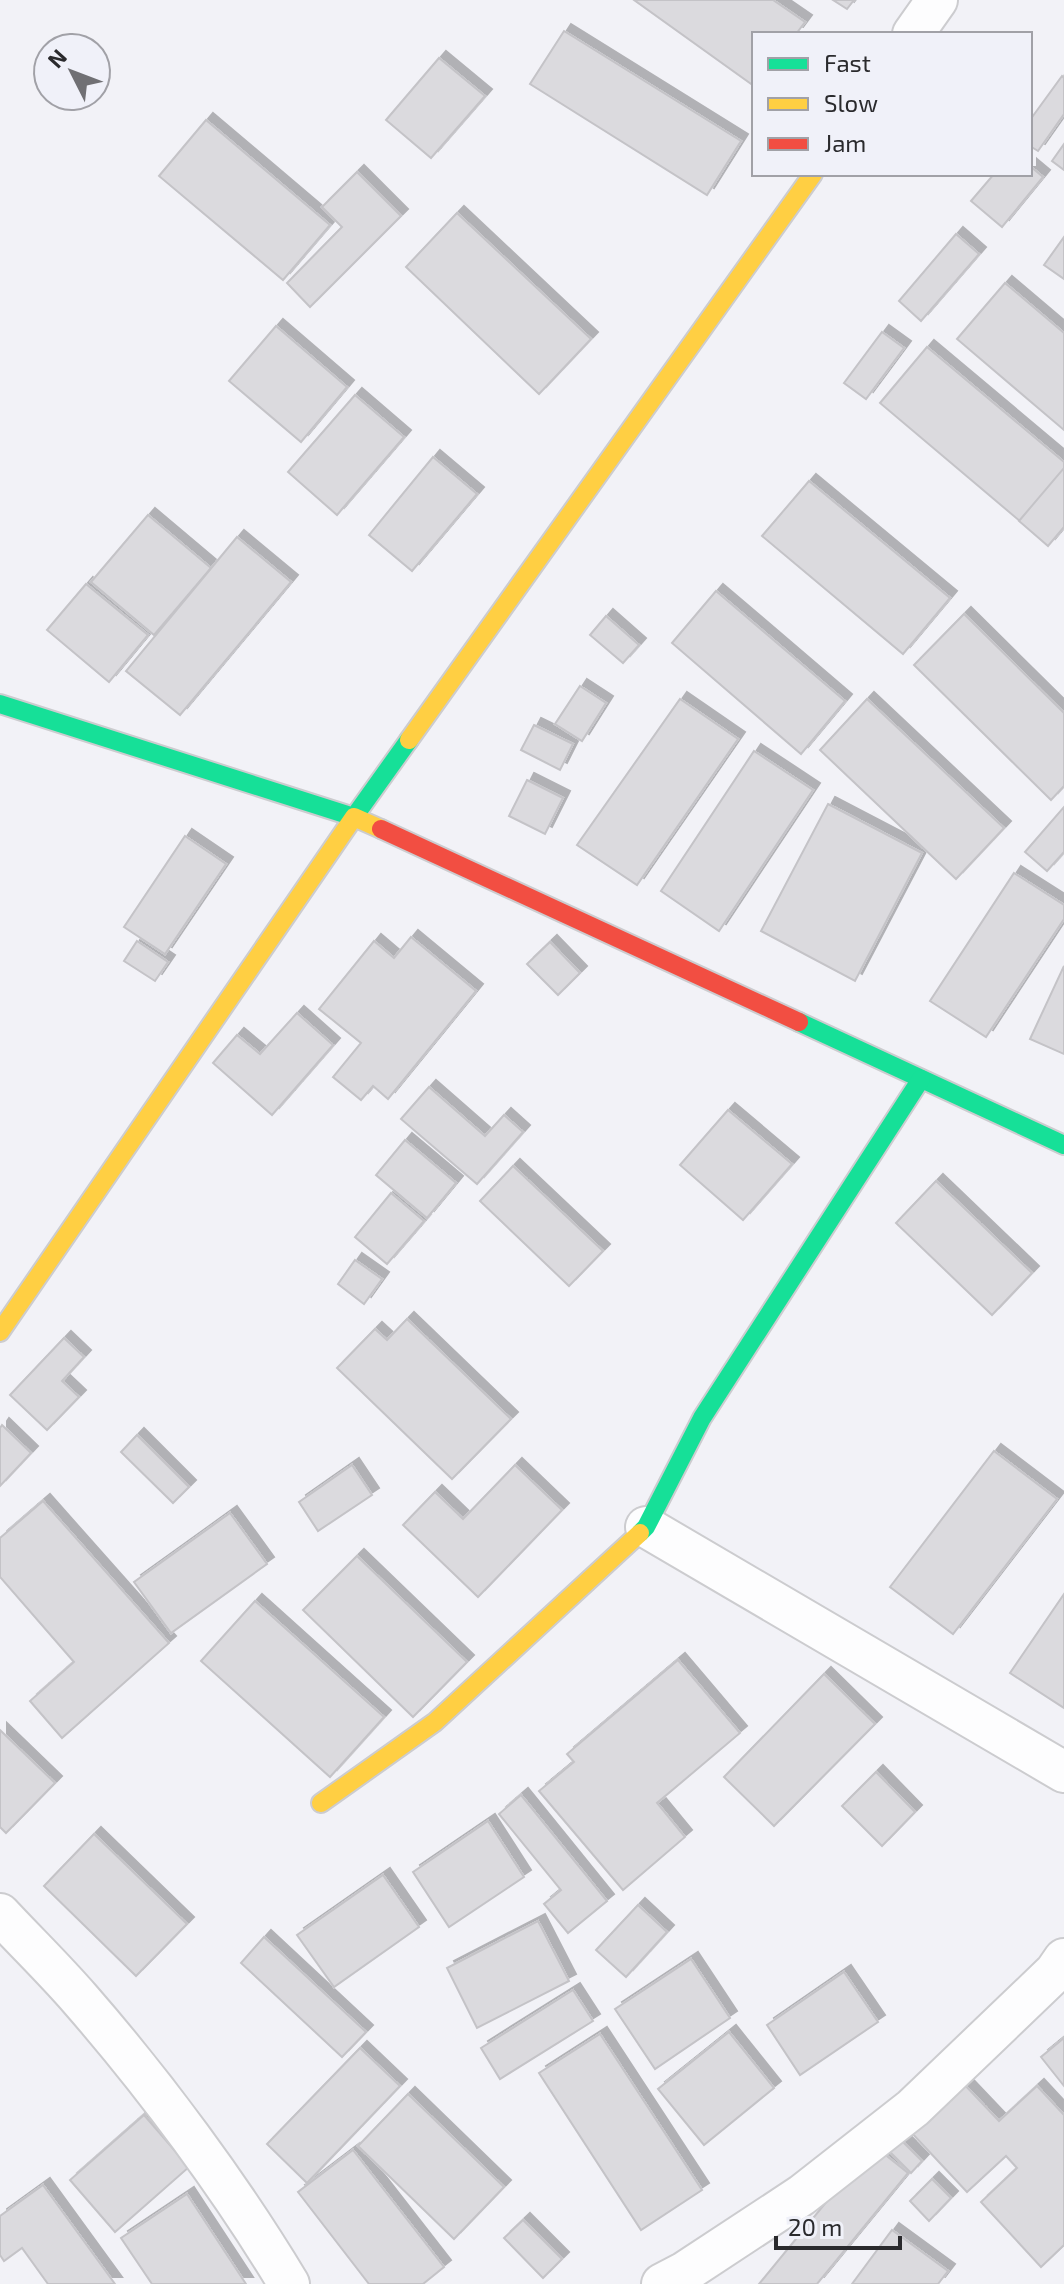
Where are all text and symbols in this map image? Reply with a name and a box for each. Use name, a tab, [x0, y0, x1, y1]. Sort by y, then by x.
north arrow	[32, 32, 112, 112]
legend	[752, 32, 1032, 176]
text: N	[41, 43, 71, 73]
text: Fast	[824, 48, 871, 77]
text: Slow	[824, 88, 878, 117]
text: Jam	[824, 128, 866, 157]
scale bar	[776, 2200, 900, 2250]
text: 20 m	[788, 2212, 842, 2241]

